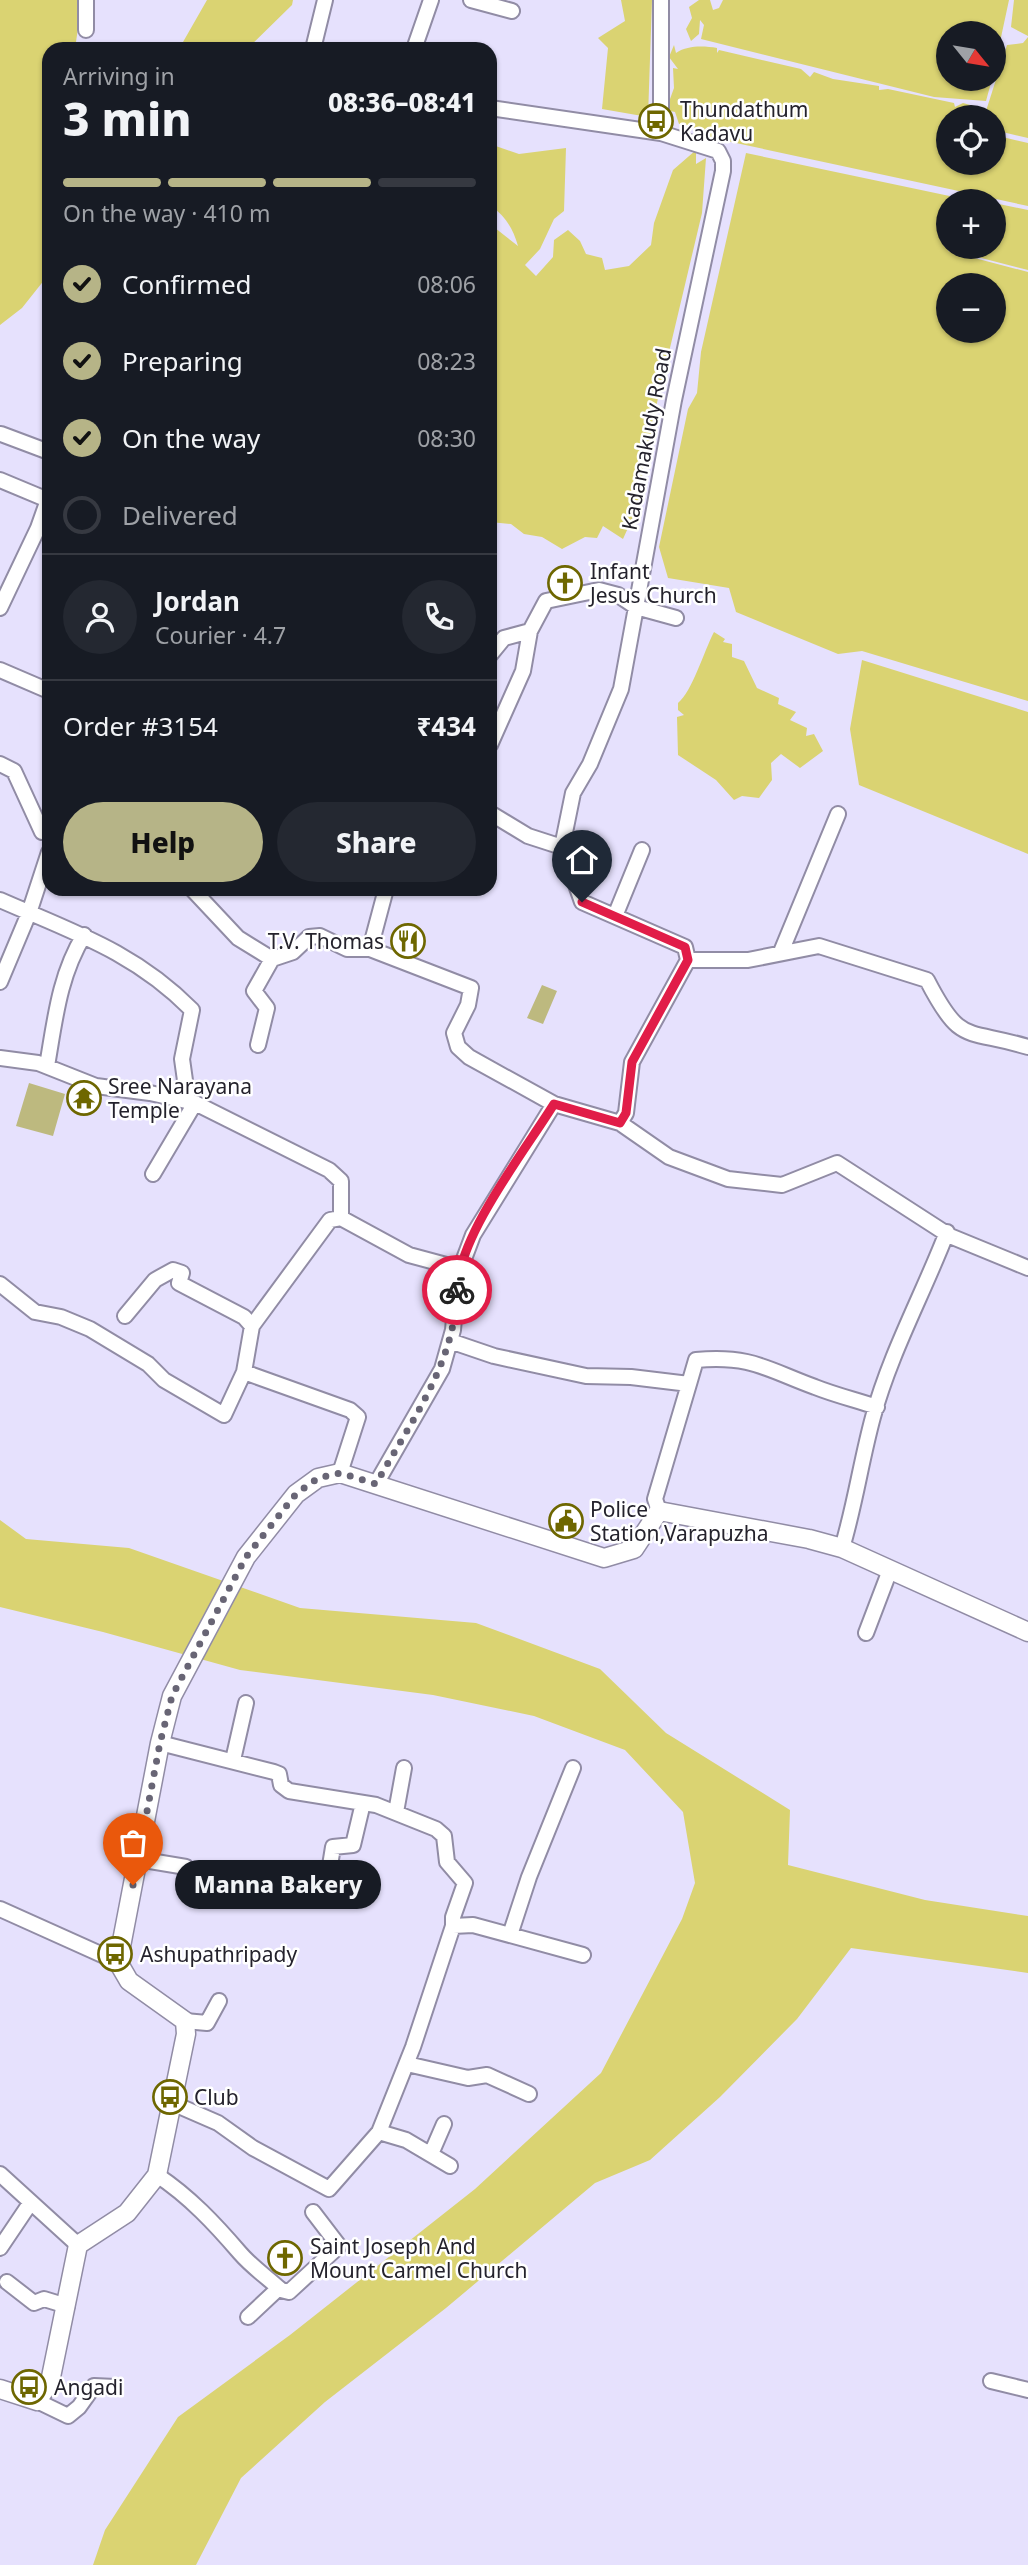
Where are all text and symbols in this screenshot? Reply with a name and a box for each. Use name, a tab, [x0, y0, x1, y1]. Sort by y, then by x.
north arrow	[936, 21, 1006, 91]
map controls	[936, 21, 1006, 343]
text: Arriving in	[63, 60, 175, 92]
text: 08:36–08:41	[328, 84, 476, 120]
text: 3 min	[63, 87, 192, 149]
place label: Thundathum Kadavu	[680, 95, 808, 147]
bus stop icon: Thundathum Kadavu	[637, 102, 675, 140]
button: locate	[936, 105, 1006, 175]
button: +	[936, 189, 1006, 259]
text: On the way · 410 m	[63, 197, 270, 229]
icon: check	[63, 265, 101, 303]
text: Confirmed	[122, 266, 252, 302]
text: 08:06	[417, 268, 476, 300]
button: −	[936, 273, 1006, 343]
icon: check	[63, 342, 101, 380]
text: Preparing	[122, 343, 243, 379]
text: 08:23	[417, 345, 476, 377]
street label: Kadamakudy Road	[615, 346, 677, 532]
icon: check	[63, 419, 101, 457]
text: On the way	[122, 420, 260, 456]
text: 08:30	[417, 422, 476, 454]
text: Delivered	[122, 497, 238, 533]
place label: Infant Jesus Church	[588, 557, 717, 609]
church icon: Infant Jesus Church	[546, 564, 584, 602]
button: person	[63, 580, 137, 654]
button: phone	[402, 580, 476, 654]
text: Jordan	[155, 583, 240, 619]
text: Courier · 4.7	[155, 619, 286, 651]
text: Order #3154	[63, 708, 218, 744]
text: ₹434	[417, 708, 476, 744]
button: Help	[63, 802, 263, 882]
button: Share	[277, 802, 476, 882]
pin	[552, 830, 612, 902]
icon: home	[563, 841, 601, 879]
restaurant icon: T.V. Thomas	[389, 922, 427, 960]
place label: T.V. Thomas	[268, 927, 384, 955]
place label: Sree Narayana Temple	[108, 1072, 252, 1124]
temple icon: Sree Narayana Temple	[65, 1079, 103, 1117]
courier	[422, 1255, 492, 1325]
icon: bike	[438, 1271, 476, 1309]
place label: Police Station,Varapuzha	[590, 1495, 768, 1547]
public building icon: Police Station,Varapuzha	[547, 1502, 585, 1540]
pin	[103, 1813, 163, 1885]
icon: bag	[114, 1824, 152, 1862]
callout: Manna Bakery	[175, 1860, 382, 1910]
text: Manna Bakery	[194, 1868, 362, 1900]
bus stop icon: Ashupathripady	[96, 1935, 134, 1973]
place label: Ashupathripady	[140, 1940, 297, 1968]
bus stop icon: Club	[151, 2078, 189, 2116]
place label: Club	[194, 2083, 239, 2111]
place label: Saint Joseph And Mount Carmel Church	[310, 2232, 527, 2284]
church icon: Saint Joseph And Mount Carmel Church	[266, 2239, 304, 2277]
bus stop icon: Angadi	[10, 2368, 48, 2406]
place label: Angadi	[54, 2373, 123, 2401]

